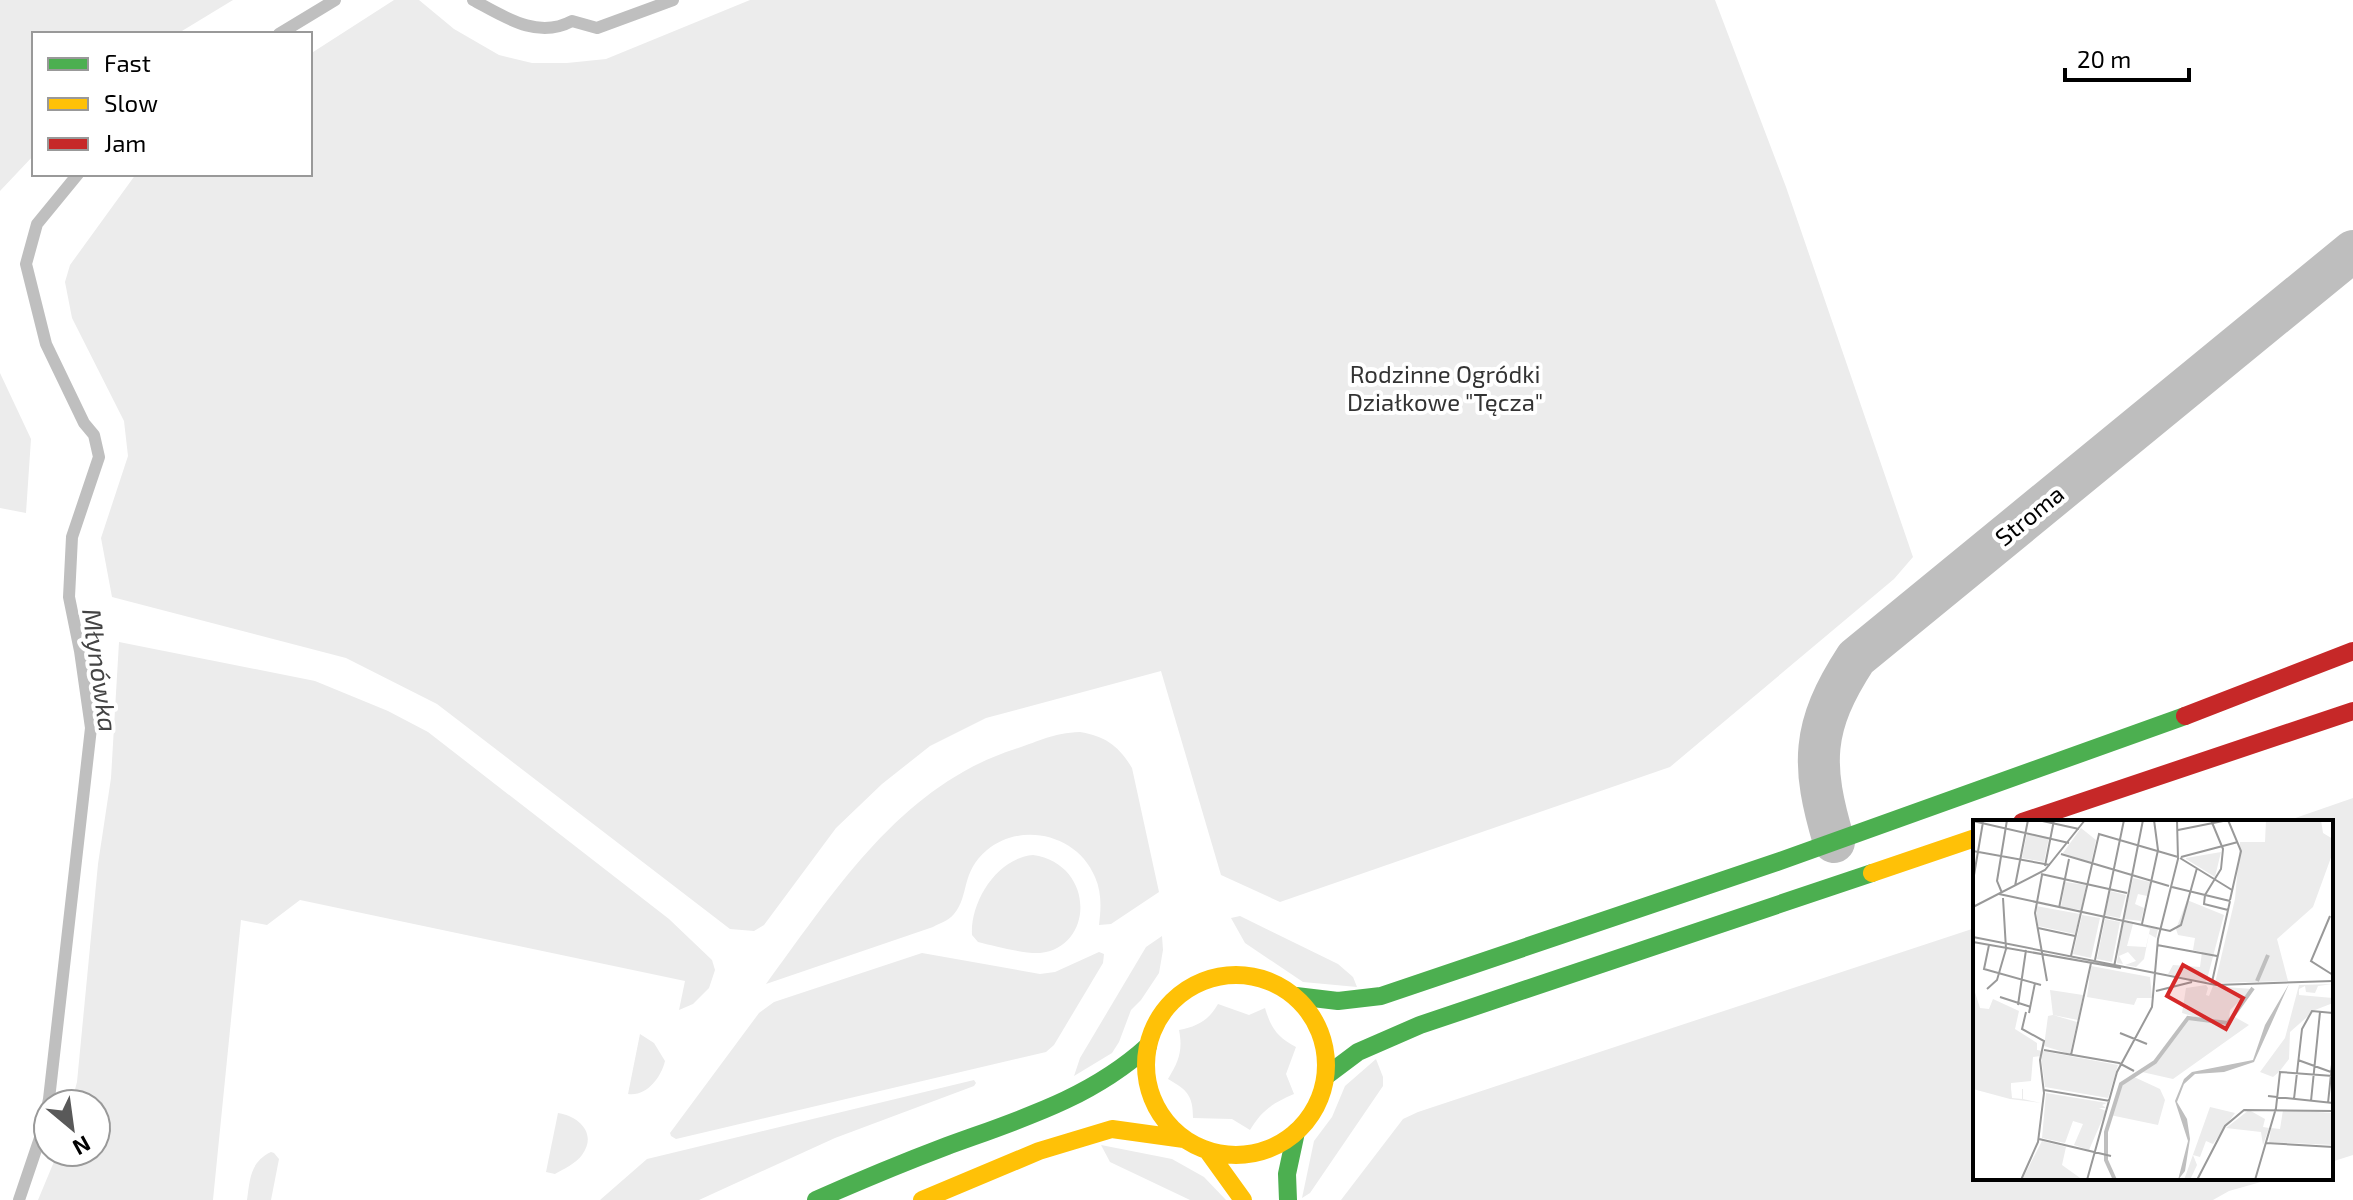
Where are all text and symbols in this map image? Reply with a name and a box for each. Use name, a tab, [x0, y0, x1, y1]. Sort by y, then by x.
legend	[32, 32, 312, 176]
scale bar	[2065, 32, 2189, 82]
text: 20 m	[2077, 44, 2131, 73]
text: Fast	[104, 48, 151, 77]
text: Slow	[104, 88, 158, 117]
text: Jam	[104, 128, 146, 157]
park label: Rodzinne Ogródki Działkowe "Tęcza"	[1347, 359, 1543, 416]
street label: Stroma	[1989, 479, 2069, 551]
water label: Młynówka	[76, 606, 125, 734]
inset map	[1973, 820, 2333, 1180]
north arrow	[32, 1088, 112, 1168]
text: N	[69, 1131, 95, 1162]

